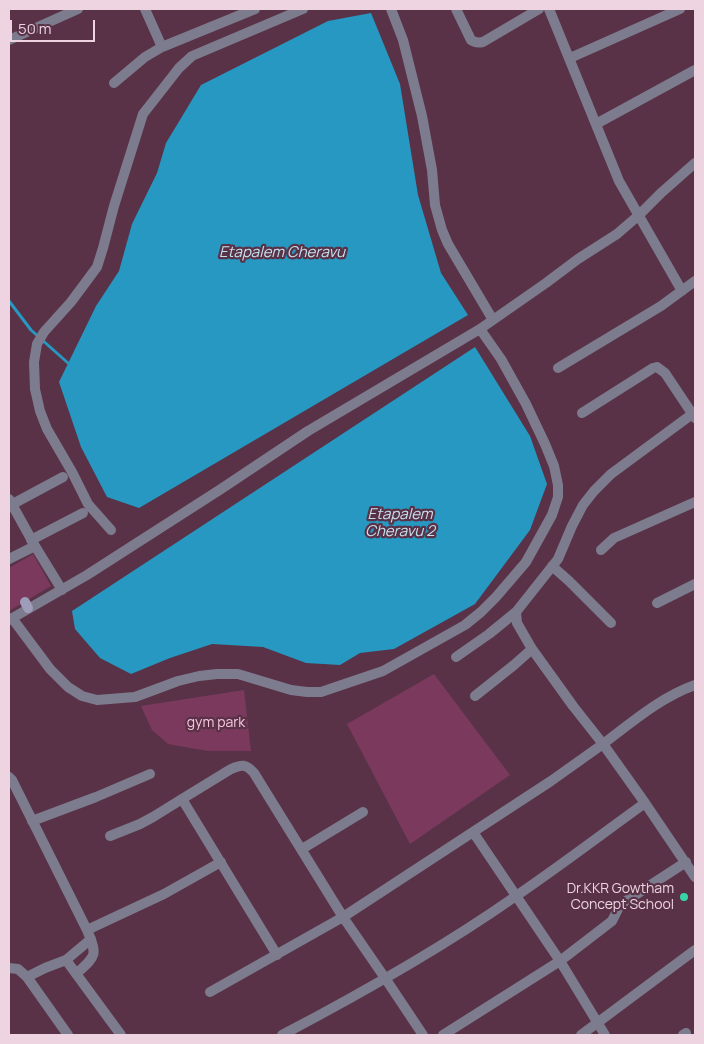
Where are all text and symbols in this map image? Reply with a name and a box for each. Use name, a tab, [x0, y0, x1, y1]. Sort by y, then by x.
scale bar	[12, 10, 98, 42]
text: 50 m	[18, 18, 52, 39]
water label: Etapalem Cheravu	[219, 244, 345, 262]
water label: Etapalem Cheravu 2	[365, 506, 435, 541]
park label: gym park	[187, 715, 245, 731]
place label: Dr.KKR Gowtham Concept School	[567, 881, 674, 914]
marker: Dr.KKR Gowtham Concept School	[678, 891, 690, 903]

